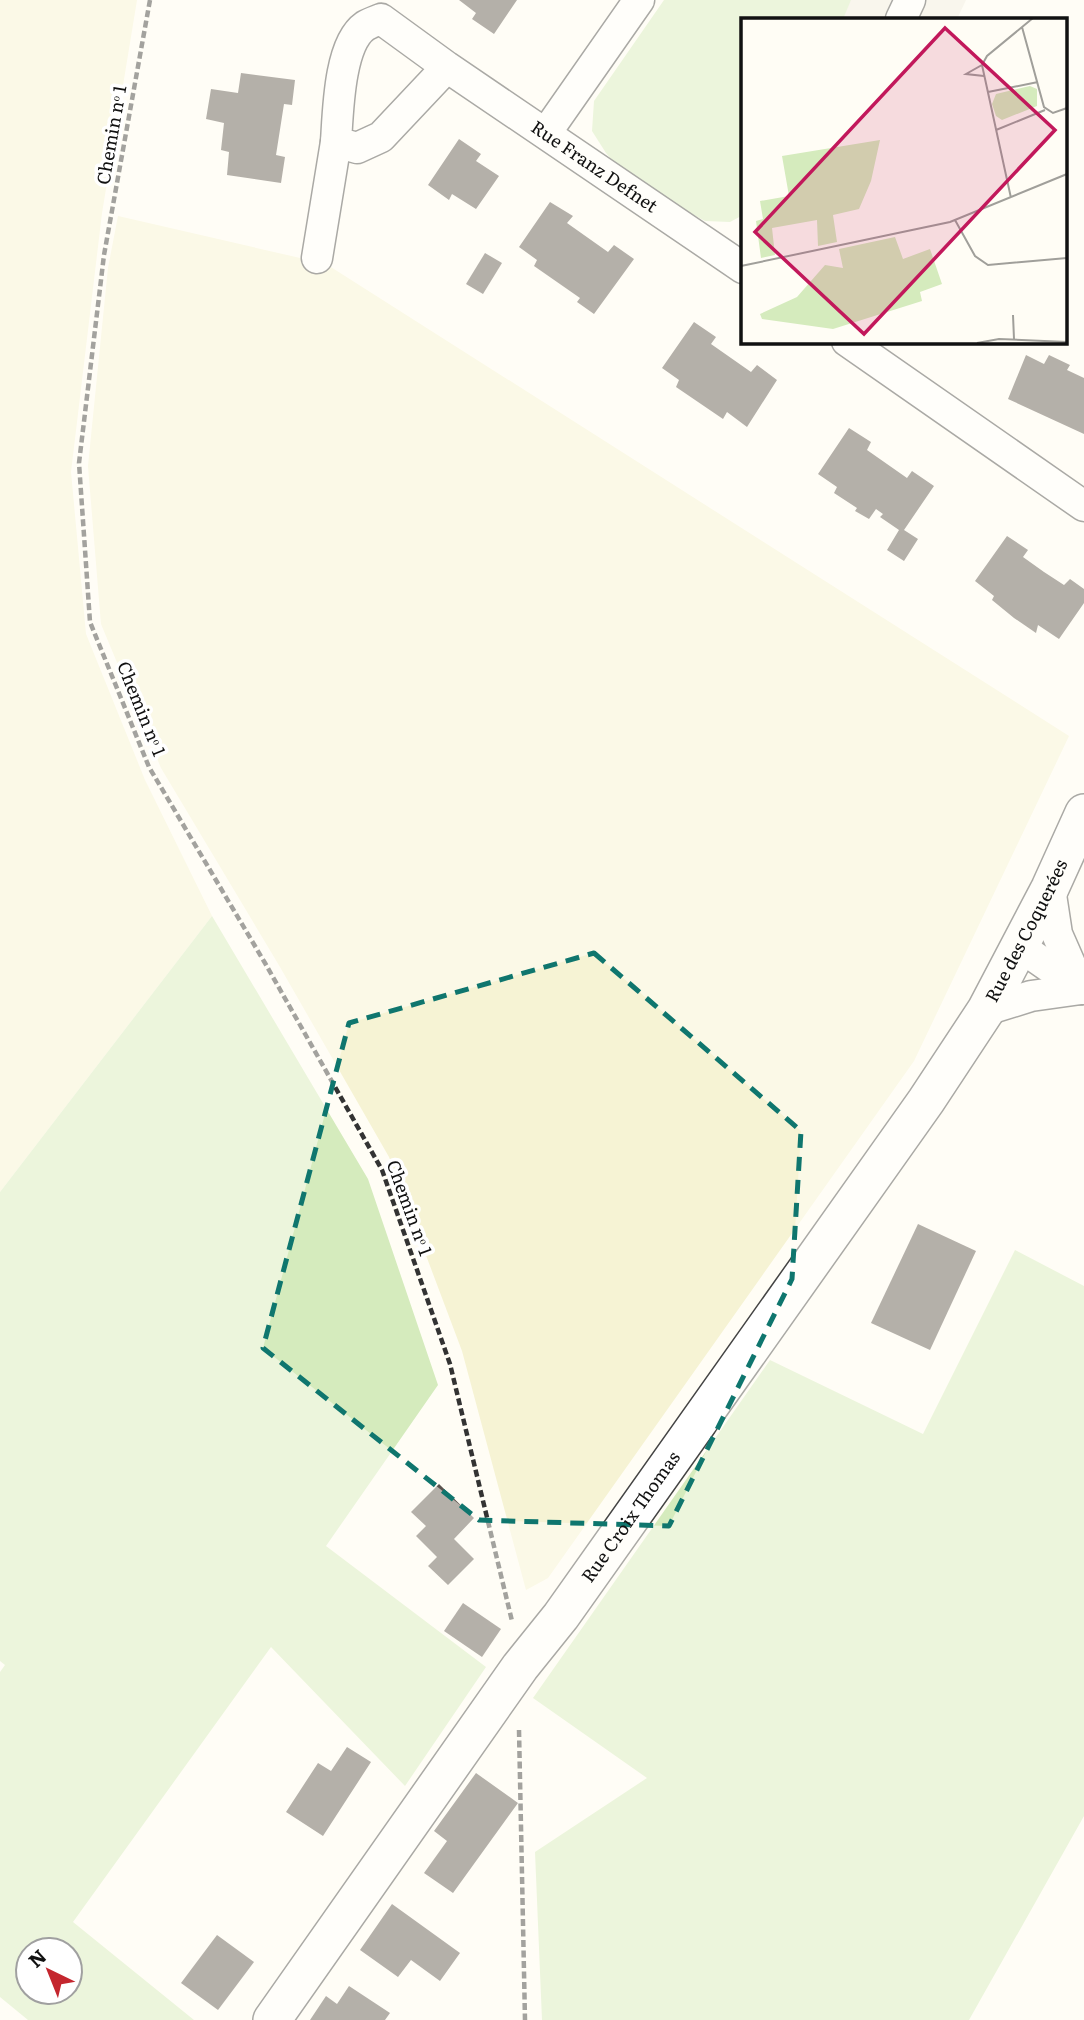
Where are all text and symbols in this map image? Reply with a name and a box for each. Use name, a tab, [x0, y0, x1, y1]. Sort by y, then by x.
inset map	[741, 18, 1066, 343]
street label: Chemin nᵒ 1	[89, 83, 133, 187]
street label: Rue Franz Defnet	[526, 113, 664, 219]
street label: Chemin nᵒ 1	[111, 657, 174, 760]
street label: Rue des Coquerées	[977, 855, 1073, 1007]
street label: Chemin nᵒ 1	[381, 1156, 440, 1259]
street label: Rue Croix Thomas	[574, 1445, 686, 1588]
north arrow	[14, 1936, 84, 2006]
text: N	[21, 1942, 52, 1974]

